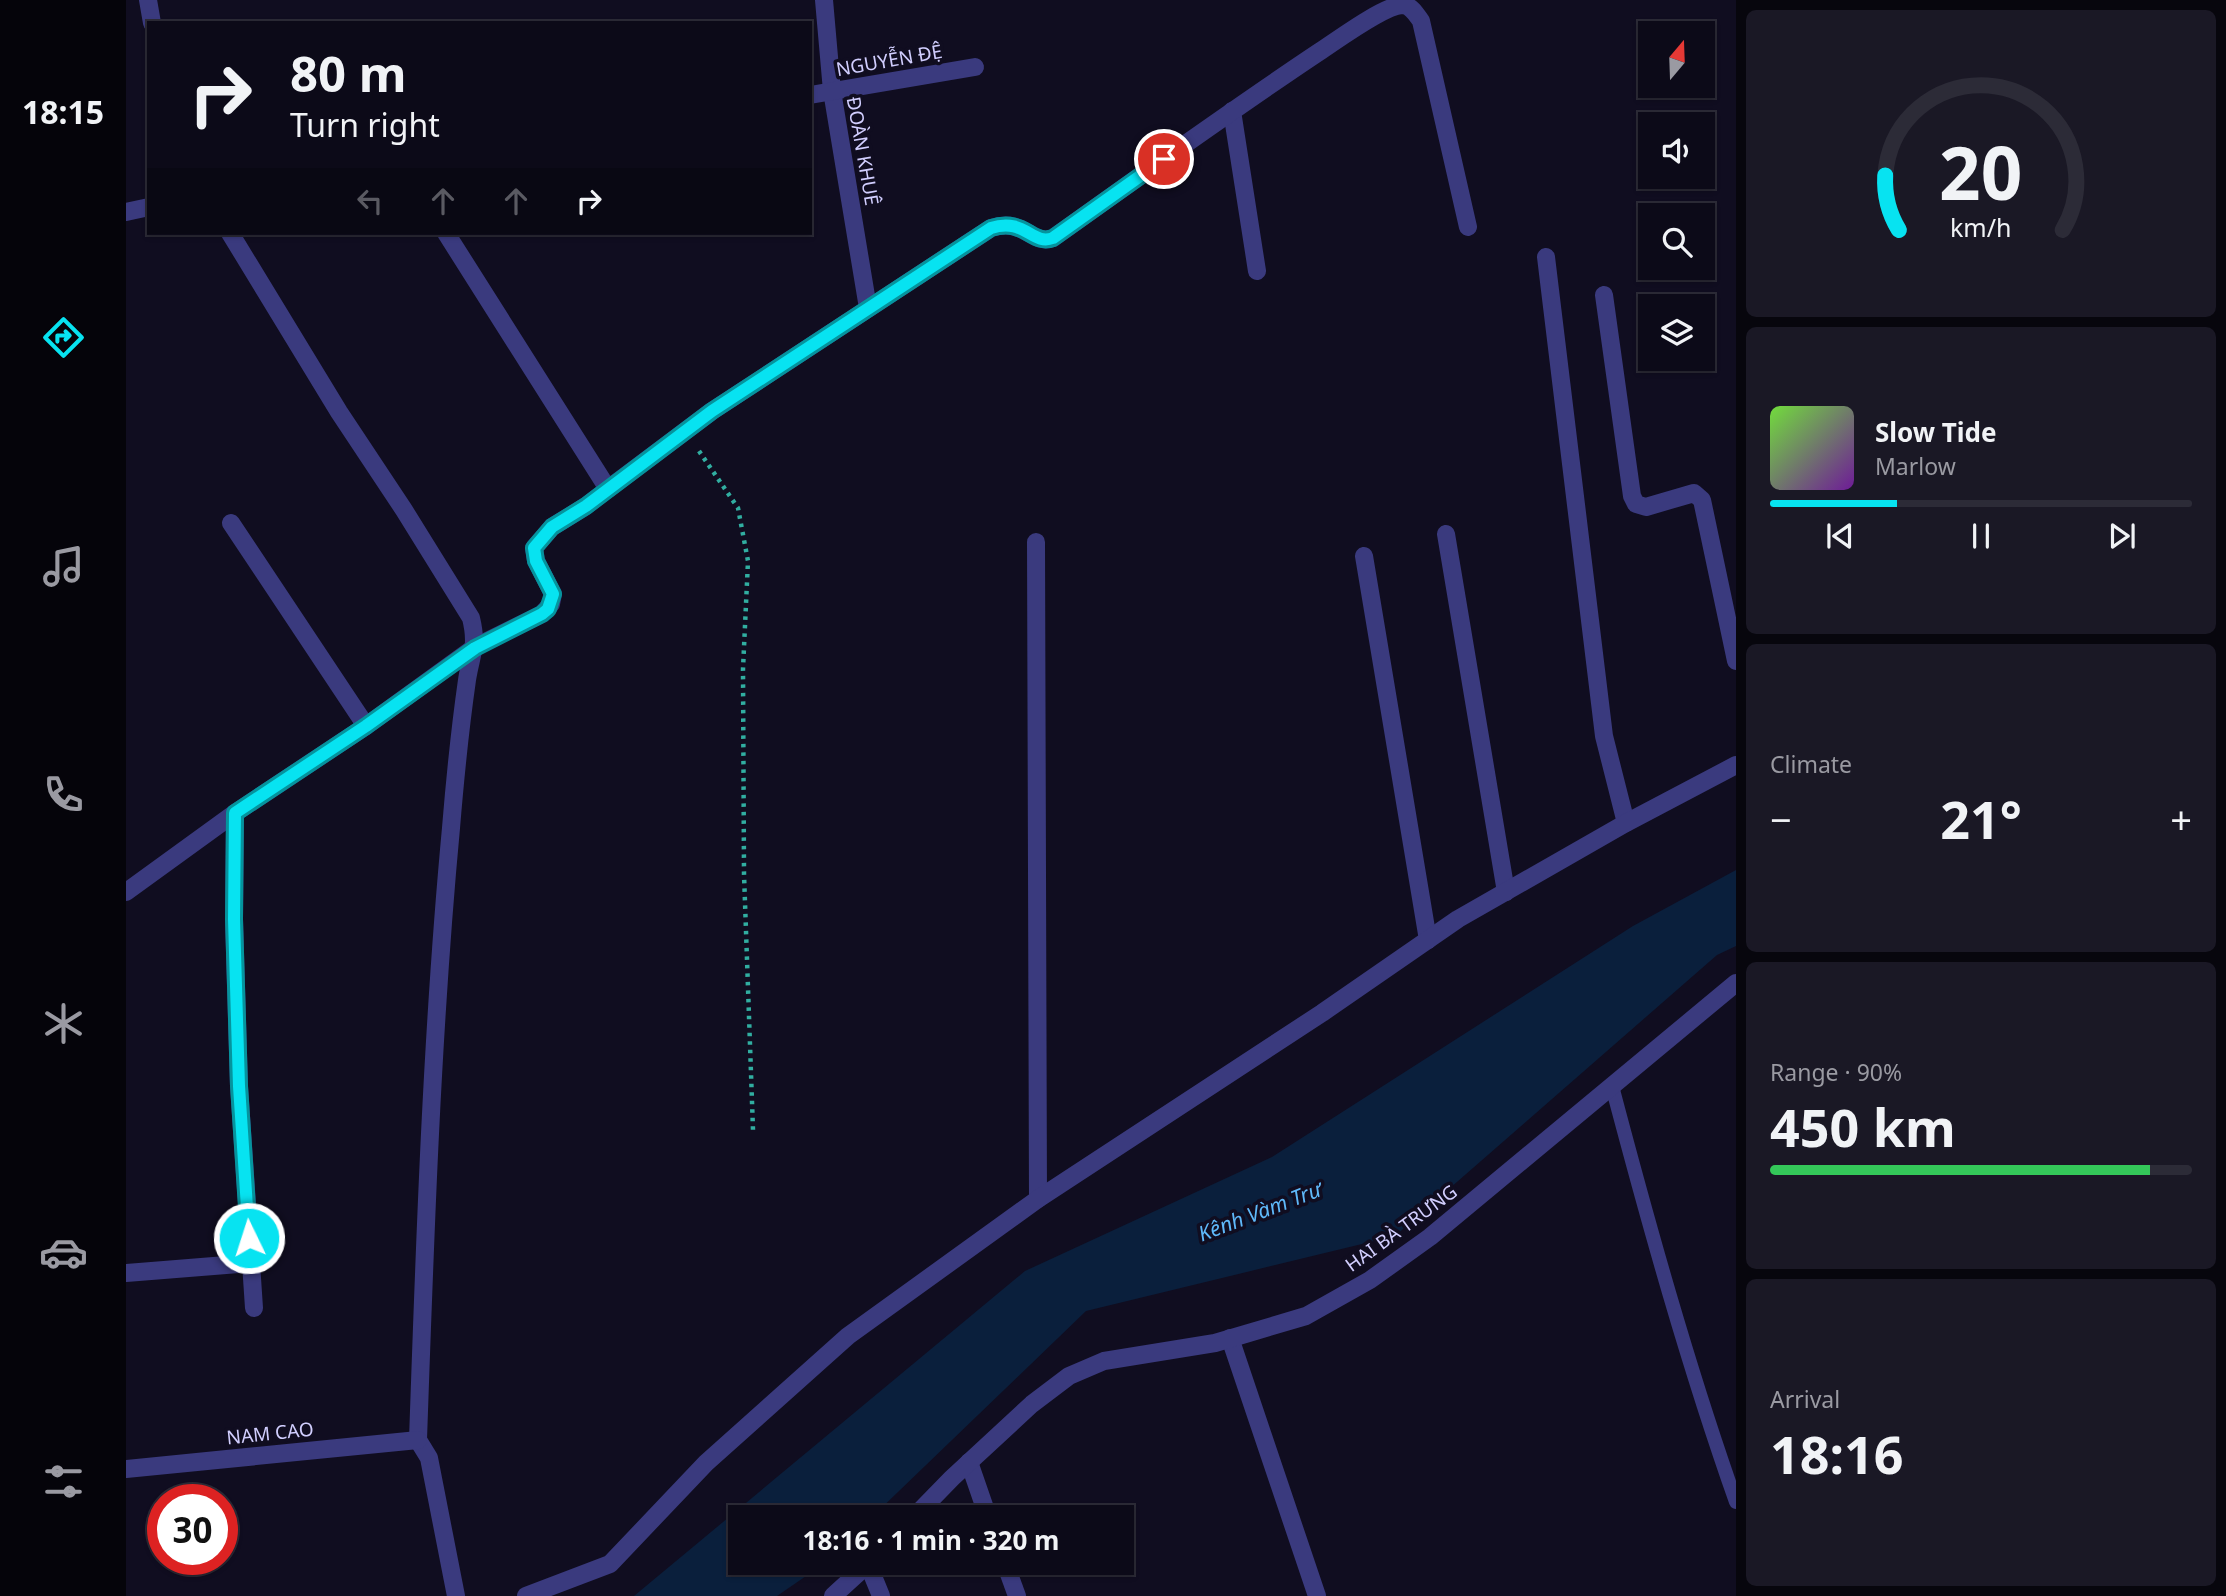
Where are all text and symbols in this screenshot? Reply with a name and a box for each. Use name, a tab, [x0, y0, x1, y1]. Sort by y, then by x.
north arrow	[1638, 21, 1715, 98]
map controls	[1638, 21, 1715, 371]
street label: NGUYỄN ĐỆ	[834, 37, 944, 82]
text: 80 m	[290, 40, 407, 106]
icon: right	[175, 49, 266, 140]
text: 18:15	[22, 90, 104, 133]
street label: ĐOÀN KHUÊ	[841, 95, 885, 207]
text: Turn right	[290, 103, 440, 146]
button: sound	[1638, 112, 1715, 189]
text: 20	[1939, 122, 2023, 221]
pin	[1134, 129, 1194, 189]
icon: arrive	[1145, 140, 1183, 178]
icon: left	[351, 182, 389, 220]
icon: ahead	[424, 182, 462, 220]
icon: ahead	[497, 182, 535, 220]
icon: right	[570, 182, 608, 220]
button: search	[1638, 203, 1715, 280]
text: km/h	[1950, 209, 2012, 243]
button: layers	[1638, 294, 1715, 371]
icon: directions	[39, 313, 88, 362]
text: Slow Tide	[1875, 414, 1997, 450]
text: Marlow	[1875, 450, 1956, 482]
icon: previous	[1821, 517, 1859, 555]
icon: pause	[1962, 517, 2000, 555]
icon: next	[2103, 517, 2141, 555]
icon: music	[39, 542, 88, 591]
text: Climate	[1770, 748, 1852, 780]
icon: phone	[39, 770, 88, 819]
text: 21°	[1940, 783, 2022, 854]
text: −	[1770, 793, 1792, 845]
text: +	[2170, 793, 2192, 845]
icon: climate	[39, 999, 88, 1048]
text: Range · 90%	[1770, 1056, 1902, 1088]
text: 450 km	[1770, 1091, 1956, 1162]
water label: Kênh Vàm Trư	[1194, 1174, 1328, 1247]
street label: HAI BÀ TRƯNG	[1340, 1179, 1462, 1277]
position arrow	[212, 1201, 286, 1275]
icon: car	[39, 1228, 88, 1277]
text: Arrival	[1770, 1383, 1840, 1415]
street label: NAM CAO	[225, 1416, 315, 1450]
text: 18:16	[1770, 1418, 1904, 1489]
icon: filters	[39, 1457, 88, 1506]
speed limit sign: 30	[147, 1484, 238, 1575]
text: 18:16 · 1 min · 320 m	[803, 1522, 1059, 1558]

